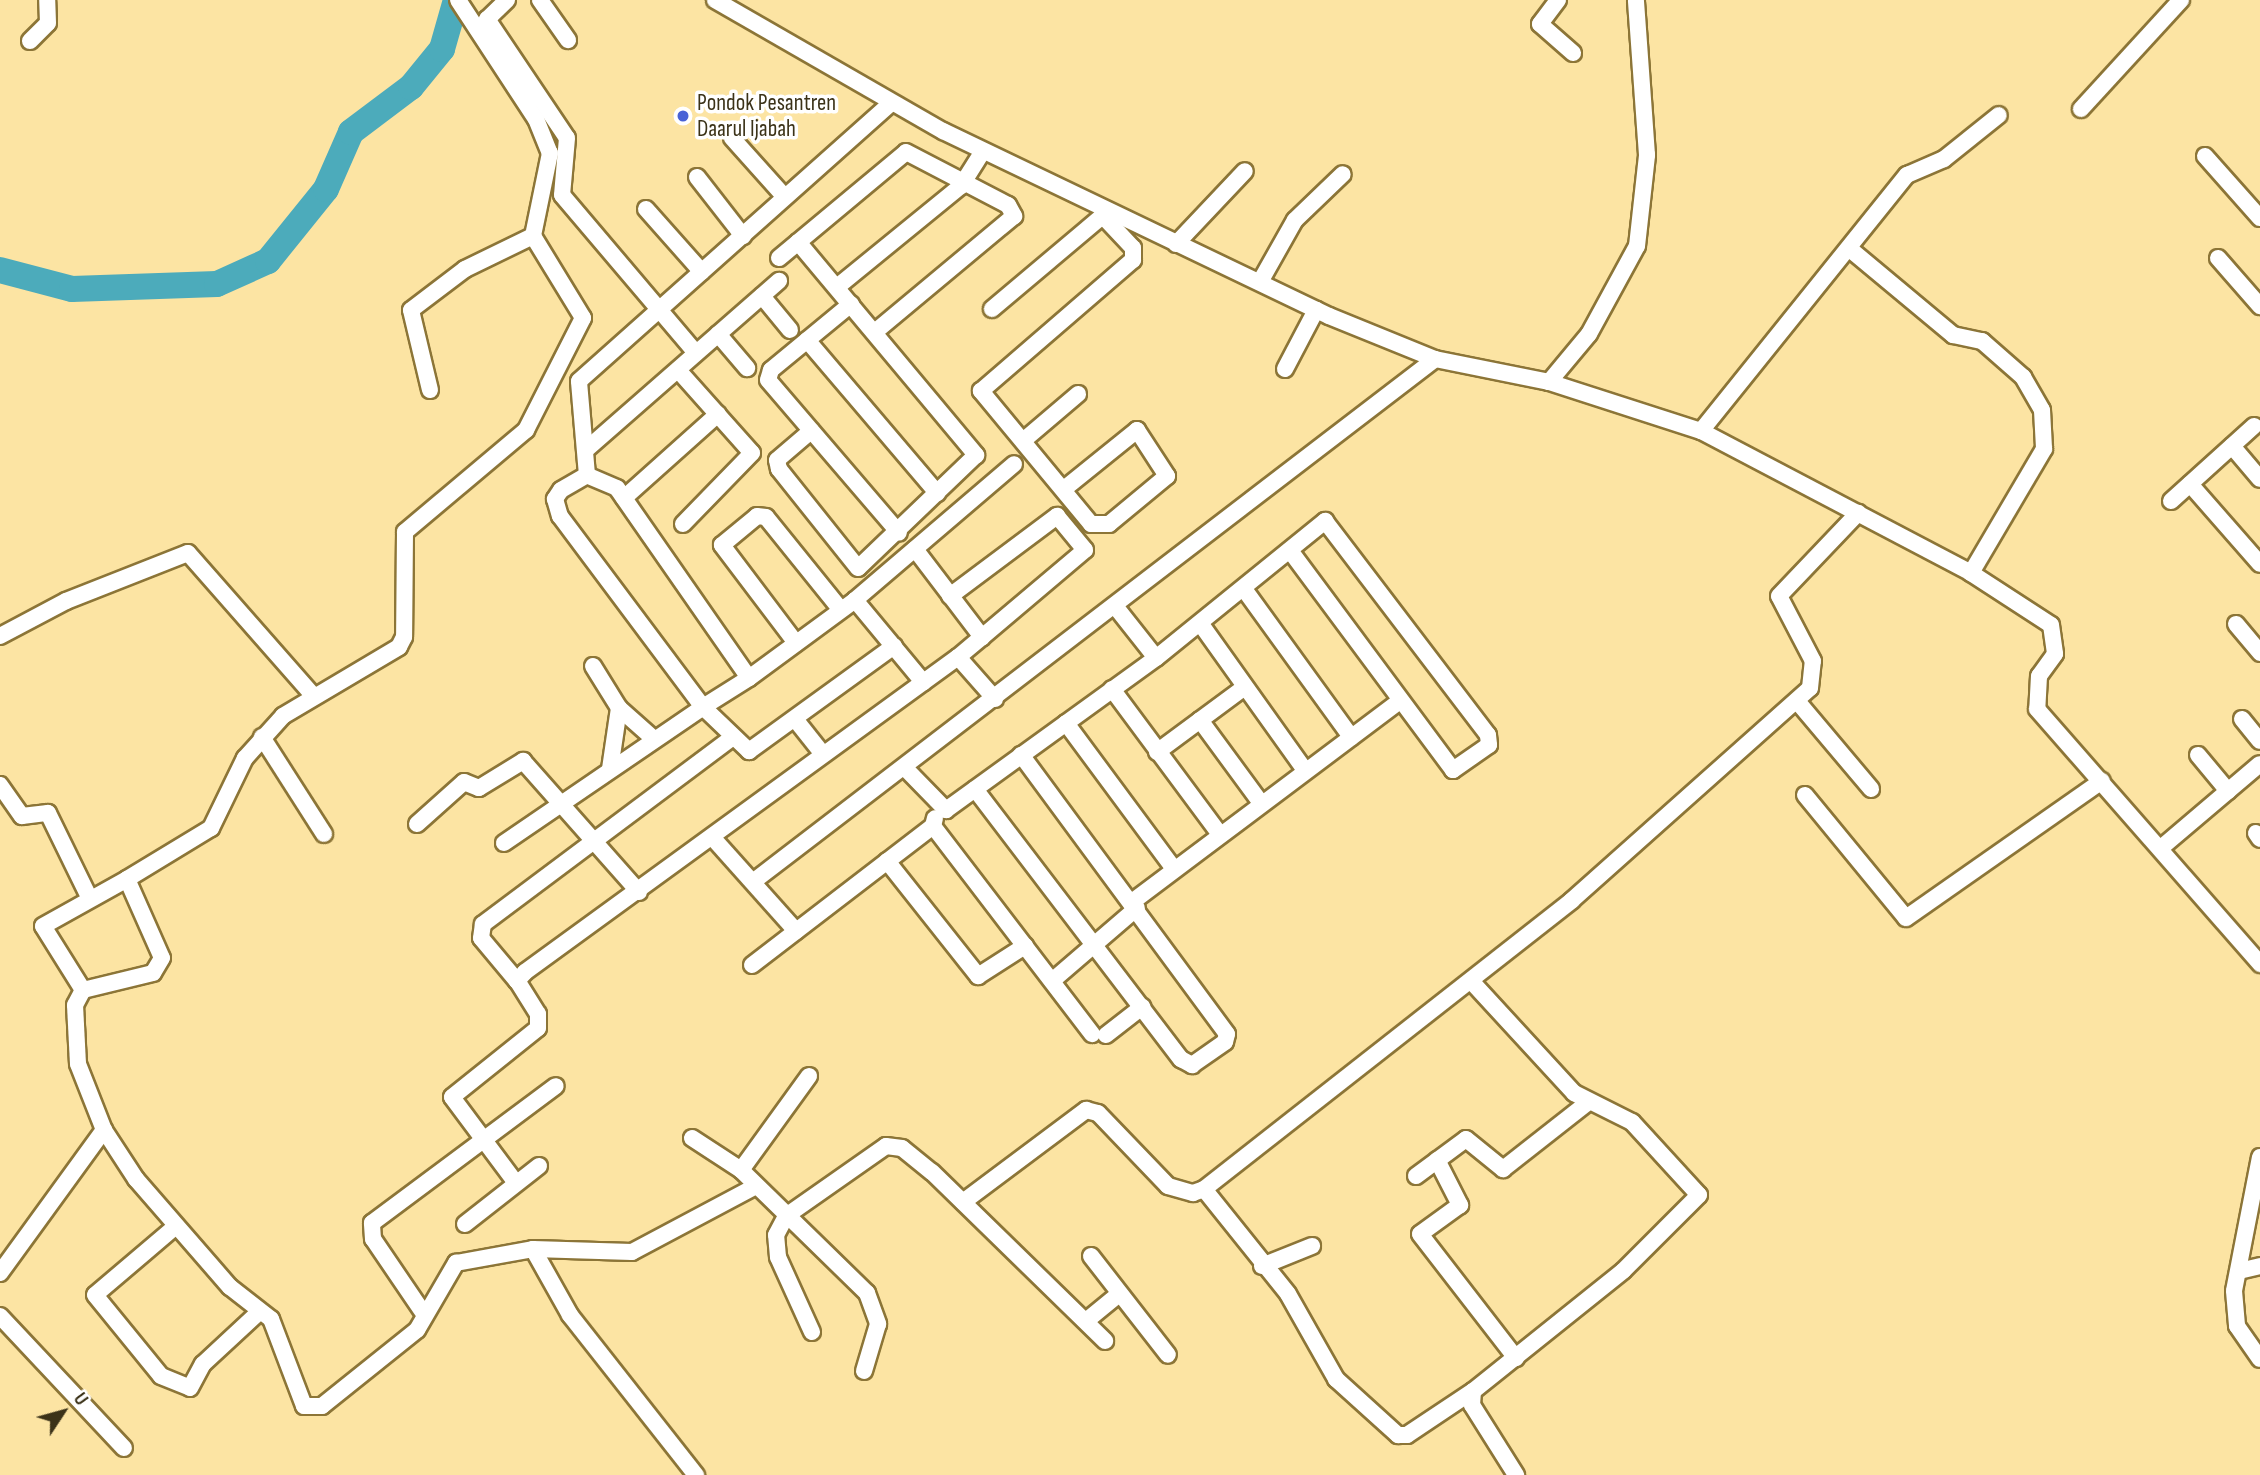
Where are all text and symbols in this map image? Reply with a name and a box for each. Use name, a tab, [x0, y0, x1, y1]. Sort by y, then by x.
place label: Pondok Pesantren Daarul Ijabah	[697, 89, 836, 143]
marker: Pondok Pesantren Daarul Ijabah	[675, 108, 691, 124]
north arrow	[28, 1377, 98, 1447]
text: U	[68, 1389, 93, 1410]

